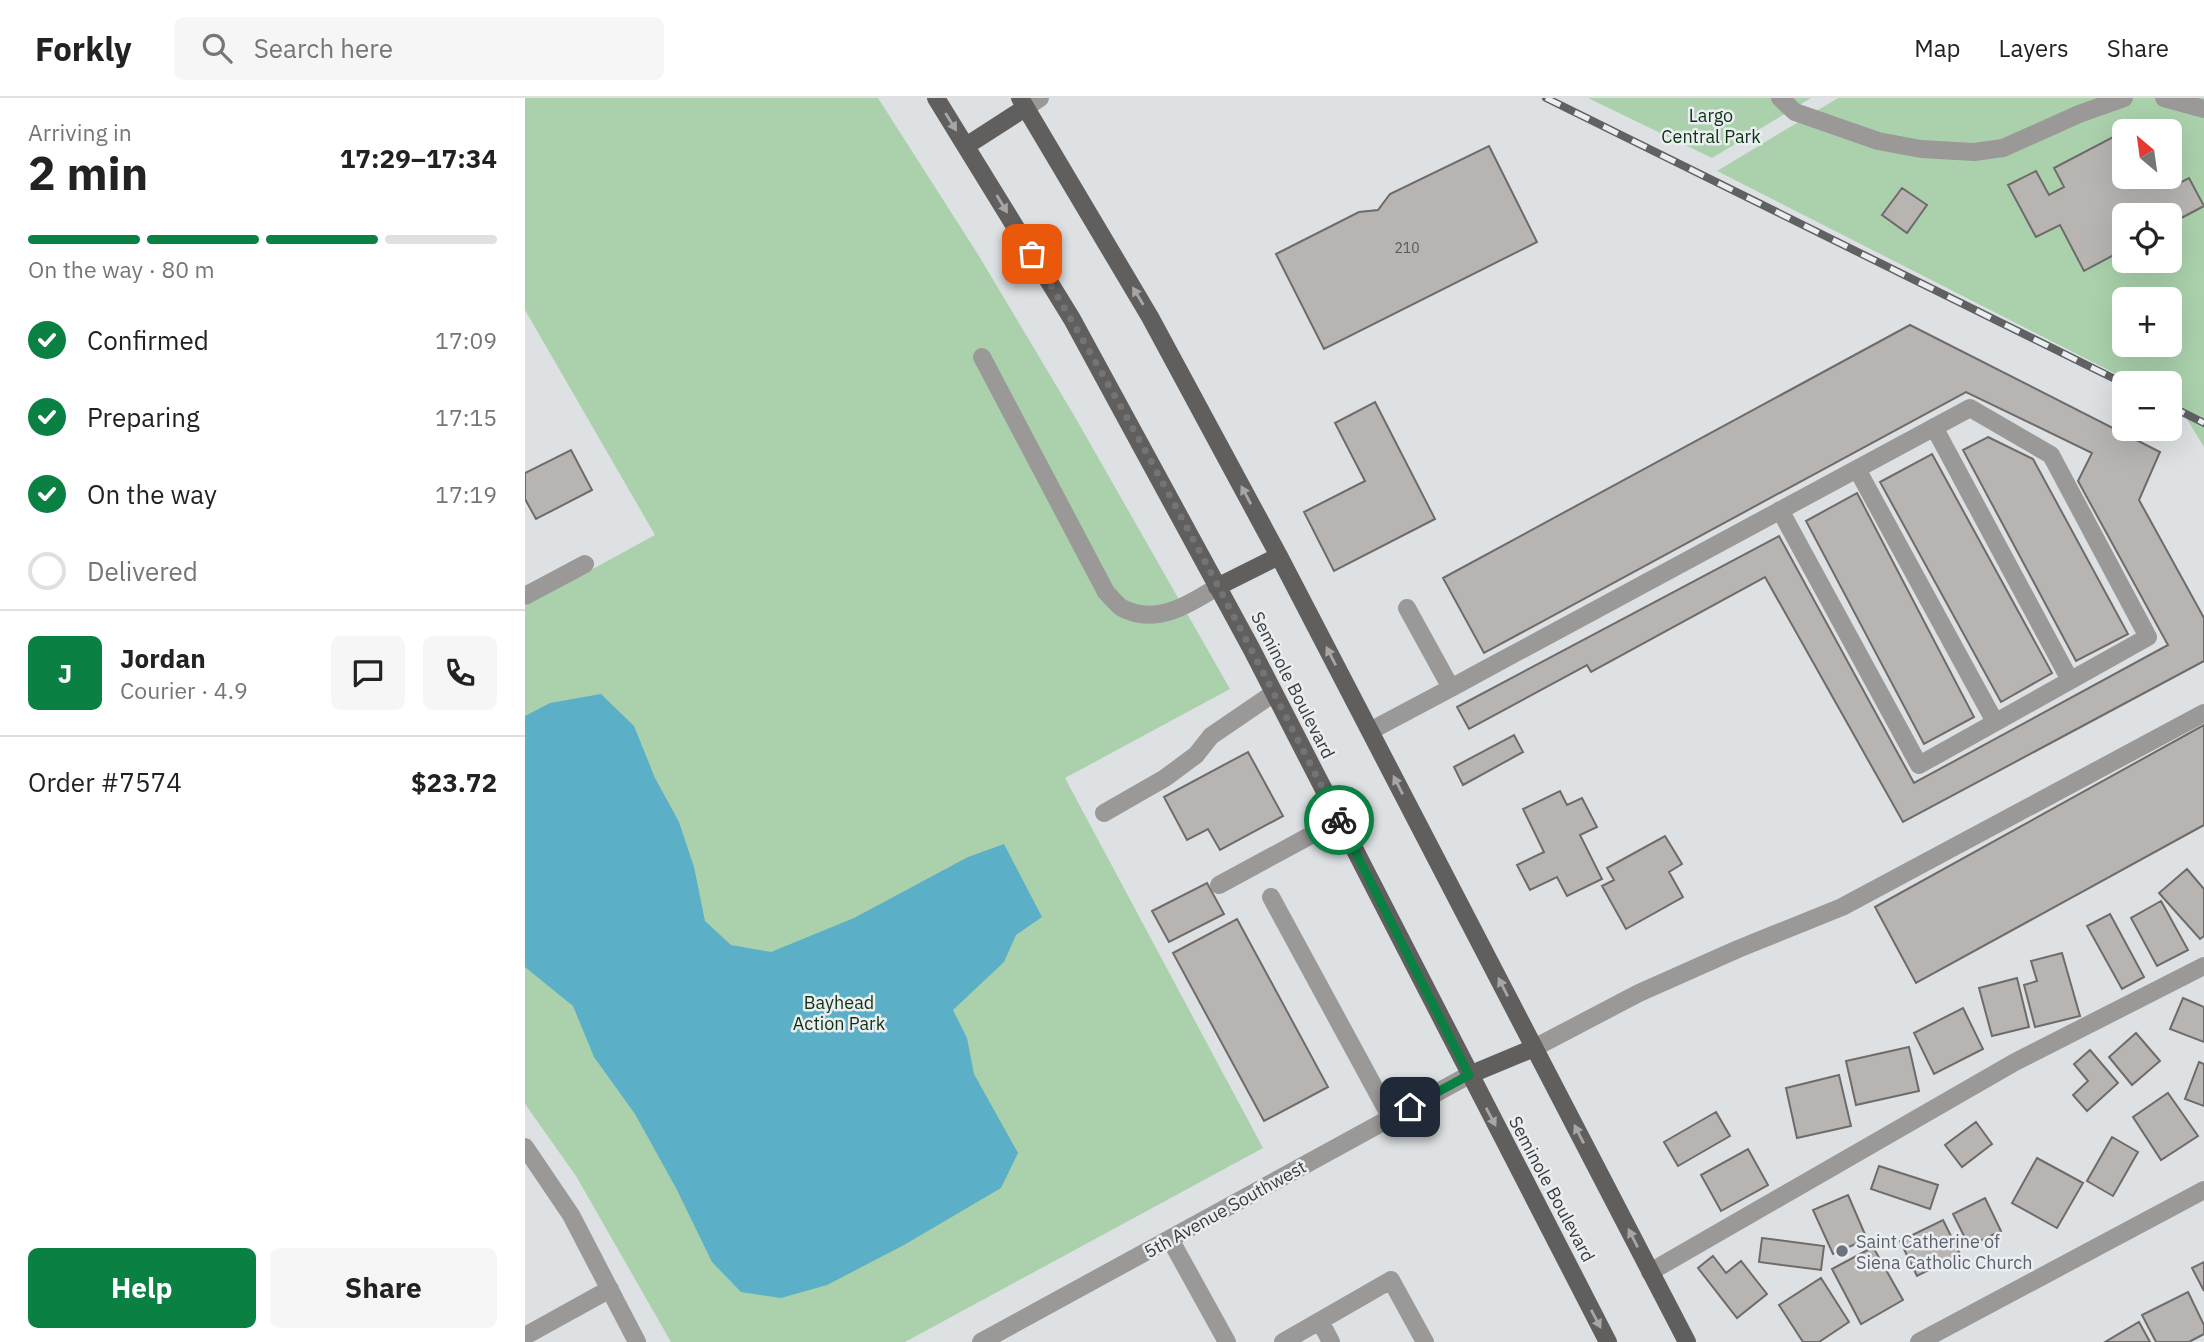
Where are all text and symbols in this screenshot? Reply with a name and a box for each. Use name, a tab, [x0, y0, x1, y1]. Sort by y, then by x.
search box	[174, 17, 664, 80]
text: Forkly	[35, 27, 132, 70]
icon: search	[198, 29, 236, 67]
text: Search here	[254, 31, 393, 65]
text: Map	[1914, 32, 1961, 64]
text: Layers	[1999, 32, 2069, 64]
text: Share	[2107, 32, 2169, 64]
park label: Largo Central Park	[1661, 104, 1761, 148]
one-way arrow	[944, 112, 957, 132]
text: Arriving in	[28, 117, 132, 147]
north arrow	[2112, 119, 2182, 189]
map controls	[2112, 119, 2182, 441]
text: 17:29–17:34	[340, 141, 497, 175]
text: 2 min	[28, 143, 148, 203]
one-way arrow	[995, 195, 1008, 214]
button: locate	[2112, 203, 2182, 273]
pin	[1002, 224, 1062, 284]
icon: bag	[1013, 235, 1051, 273]
house number: 210	[1394, 239, 1420, 257]
text: On the way · 80 m	[28, 254, 215, 284]
one-way arrow	[1131, 286, 1144, 305]
button: +	[2112, 287, 2182, 357]
icon: check	[28, 321, 66, 359]
text: Confirmed	[87, 323, 209, 357]
text: 17:09	[435, 325, 497, 355]
button: −	[2112, 371, 2182, 441]
icon: check	[28, 398, 66, 436]
text: Preparing	[87, 400, 200, 434]
text: 17:15	[435, 402, 497, 432]
icon: check	[28, 475, 66, 513]
text: On the way	[87, 477, 217, 511]
text: 17:19	[435, 479, 497, 509]
one-way arrow	[1240, 486, 1252, 505]
text: Delivered	[87, 554, 198, 588]
street label: Seminole Boulevard	[1246, 608, 1340, 762]
button: chat	[331, 636, 405, 710]
button: phone	[423, 636, 497, 710]
text: Jordan	[120, 641, 206, 675]
one-way arrow	[1326, 646, 1337, 666]
text: J	[58, 656, 72, 690]
text: Courier · 4.9	[120, 675, 248, 705]
text: Order #7574	[28, 765, 182, 799]
text: $23.72	[411, 765, 497, 799]
one-way arrow	[1393, 775, 1404, 795]
courier	[1304, 785, 1374, 855]
icon: bike	[1320, 801, 1358, 839]
one-way arrow	[1497, 977, 1508, 997]
park label: Bayhead Action Park	[793, 991, 886, 1035]
pin	[1380, 1077, 1440, 1137]
icon: home	[1391, 1088, 1429, 1126]
one-way arrow	[1485, 1107, 1497, 1127]
street label: Seminole Boulevard	[1504, 1112, 1600, 1266]
one-way arrow	[1573, 1124, 1585, 1143]
street label: 5th Avenue Southwest	[1140, 1155, 1310, 1263]
one-way arrow	[1627, 1228, 1639, 1248]
place label: Saint Catherine of Siena Catholic Church	[1856, 1230, 2032, 1274]
marker: Saint Catherine of Siena Catholic Church	[1834, 1243, 1850, 1259]
button: Help	[28, 1248, 256, 1328]
button: Share	[270, 1248, 497, 1328]
one-way arrow	[1591, 1309, 1602, 1329]

